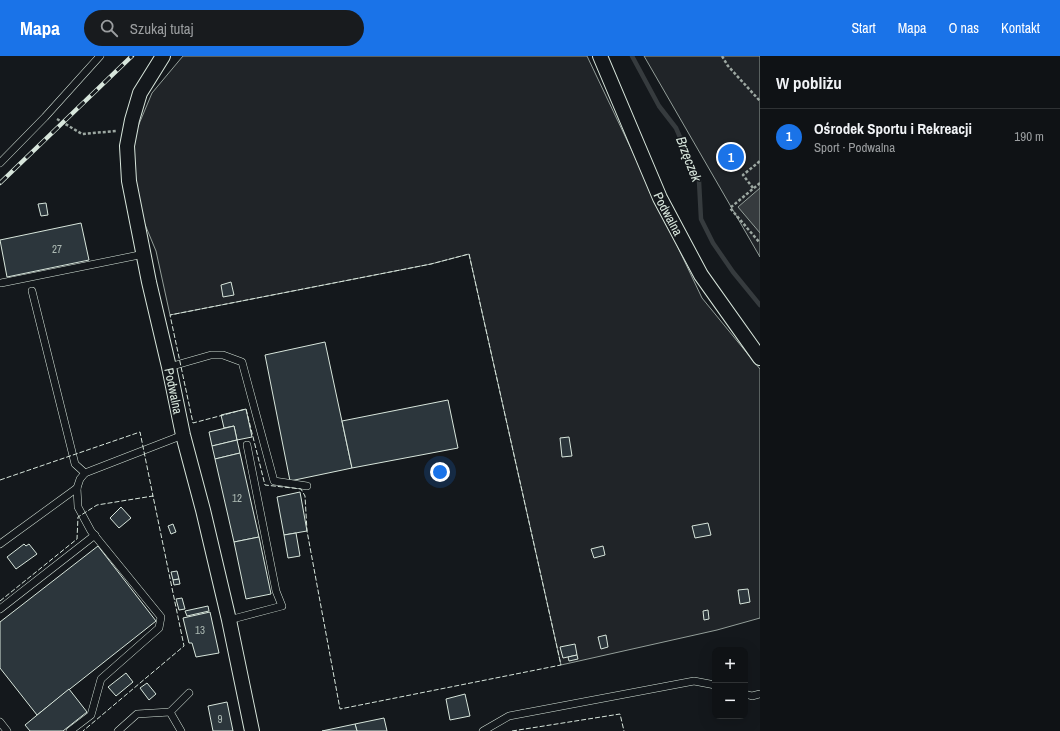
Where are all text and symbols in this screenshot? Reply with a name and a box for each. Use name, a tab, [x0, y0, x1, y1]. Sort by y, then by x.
search box	[84, 10, 364, 46]
text: Mapa	[20, 15, 60, 41]
icon: search	[98, 17, 120, 39]
text: Szukaj tutaj	[130, 18, 193, 39]
text: Start	[851, 19, 876, 37]
text: Mapa	[898, 19, 926, 37]
text: O nas	[948, 19, 979, 37]
text: Kontakt	[1001, 19, 1040, 37]
text: W pobliżu	[776, 71, 842, 94]
text: Ośrodek Sportu i Rekreacji	[814, 118, 972, 139]
text: 1	[786, 128, 792, 145]
text: 190 m	[1014, 128, 1044, 145]
water label: Brzęczek	[672, 134, 706, 185]
text: Sport · Podwalna	[814, 139, 895, 156]
pin: 1	[718, 142, 744, 172]
street label: Podwalna	[650, 190, 687, 238]
house number: 27	[52, 242, 62, 256]
street label: Podwalna	[161, 366, 187, 416]
your location	[430, 462, 450, 482]
house number: 12	[232, 491, 242, 505]
house number: 13	[195, 623, 205, 637]
map controls	[712, 647, 748, 719]
button: +	[712, 647, 748, 683]
button: −	[712, 683, 748, 719]
house number: 9	[217, 712, 223, 726]

